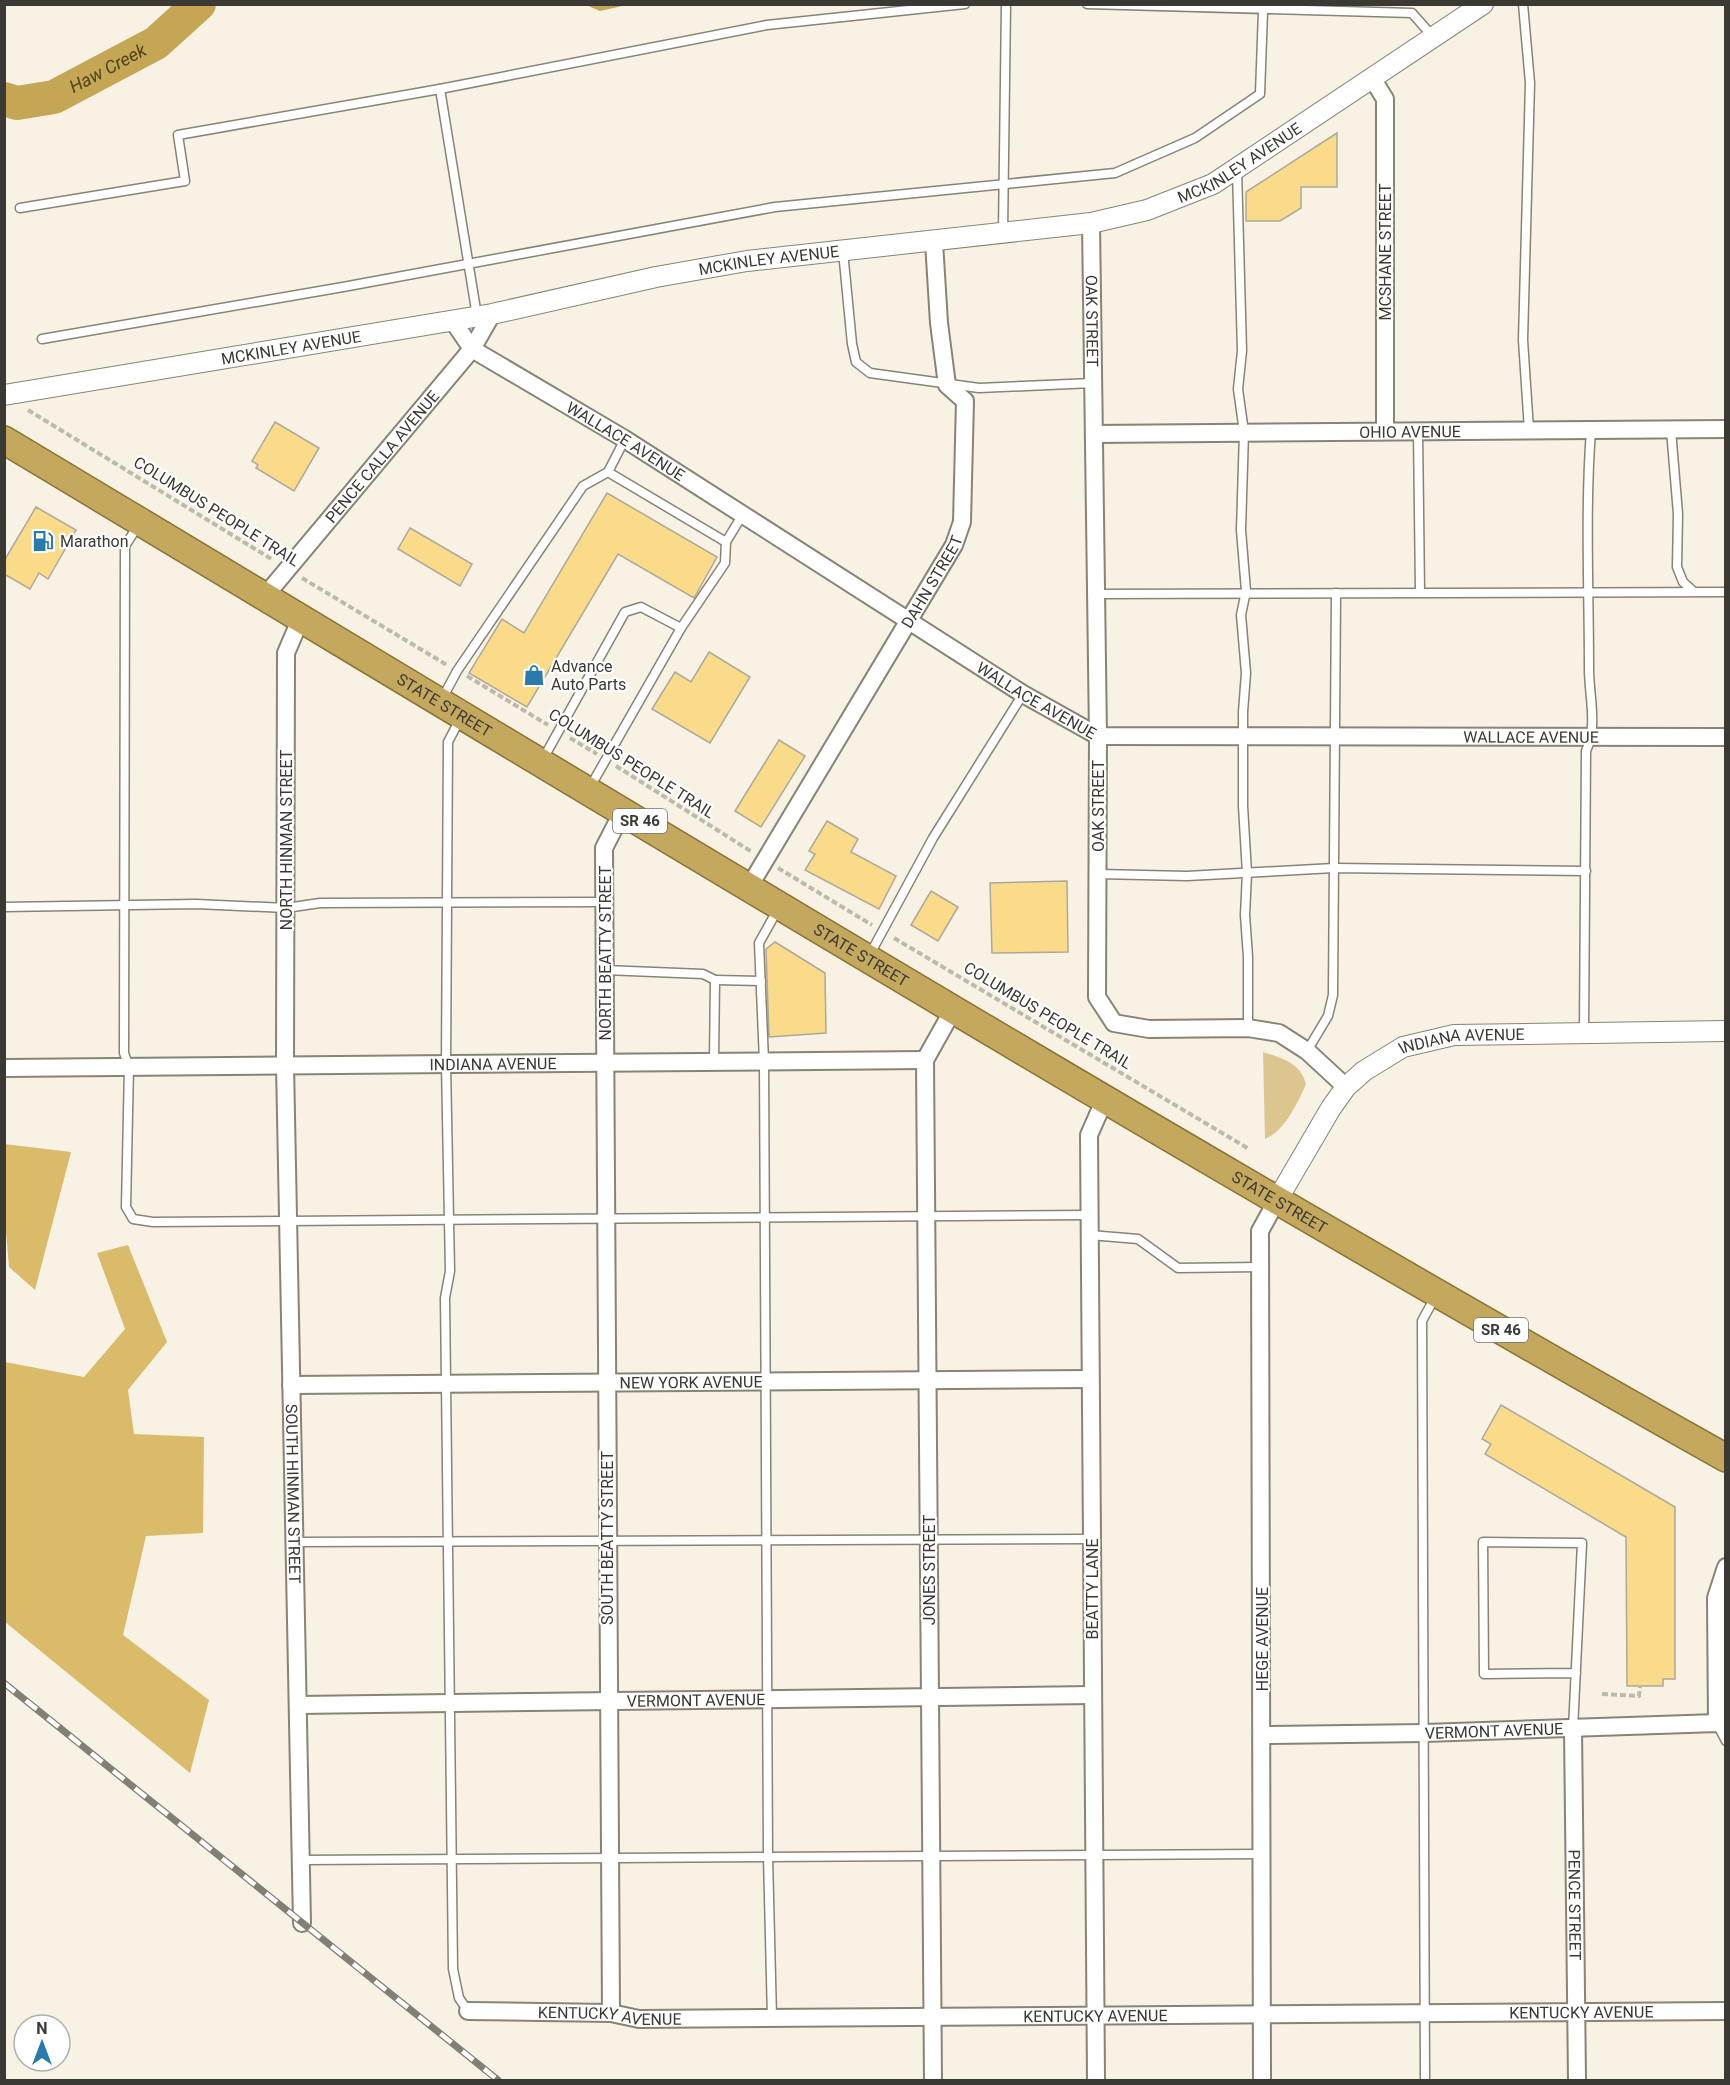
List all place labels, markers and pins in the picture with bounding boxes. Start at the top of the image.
fuel station icon: Marathon [31,529,55,553]
place label: Marathon [60,532,129,551]
place label: Advance Auto Parts [551,657,626,694]
shop icon: Advance Auto Parts [522,663,546,687]

